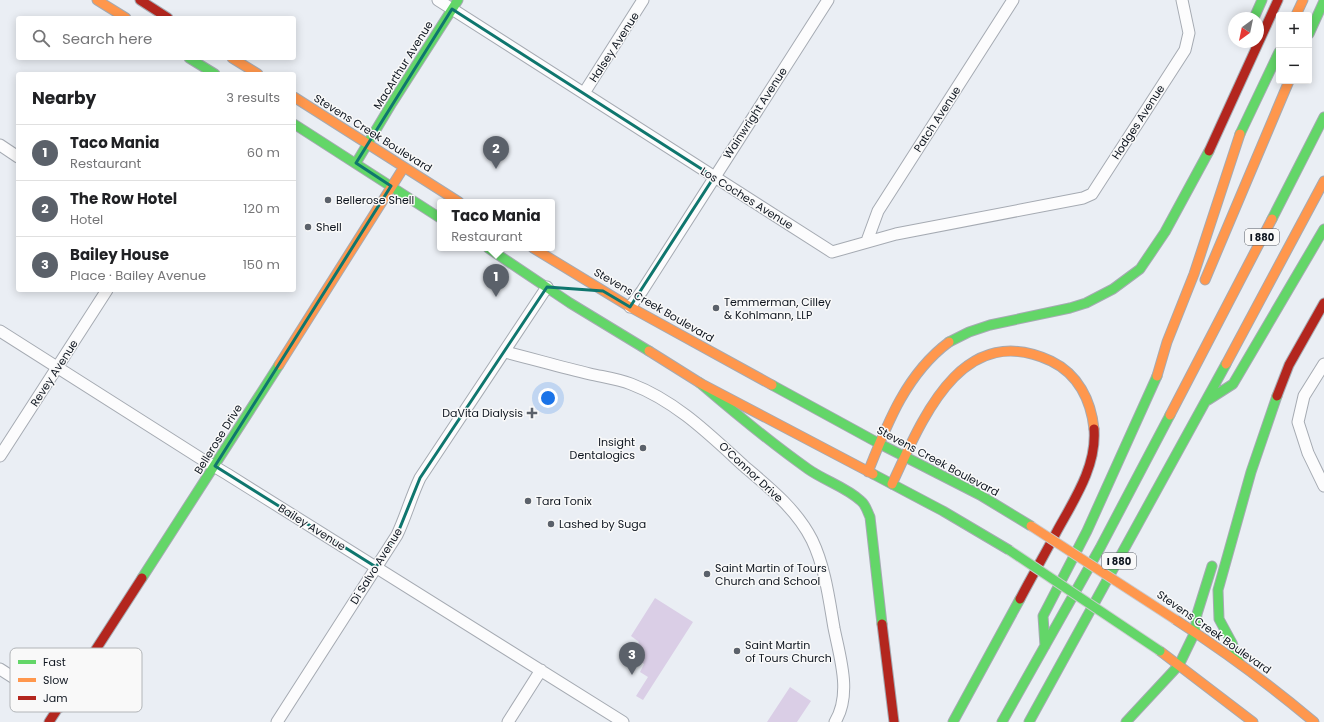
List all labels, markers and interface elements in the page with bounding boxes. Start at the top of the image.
street label: Halsey Avenue [585,9,643,85]
north arrow [1228,12,1264,48]
map controls [1276,12,1312,84]
button: + [1276,12,1312,48]
search box [16,16,296,60]
street label: MacArthur Avenue [369,18,437,112]
icon: search [30,27,52,49]
text: Search here [62,28,152,49]
button: − [1276,48,1312,84]
street label: Wainwright Avenue [719,64,791,162]
street label: Hodges Avenue [1108,81,1168,163]
street label: Patch Avenue [910,83,964,155]
text: Nearby [32,86,96,110]
text: 3 results [226,88,280,107]
street label: Stevens Creek Boulevard [311,90,435,176]
text: Taco Mania [70,132,160,153]
pin: 2 [483,136,509,169]
text: 1 [43,143,47,162]
text: 60 m [247,143,280,162]
text: Restaurant [70,154,141,173]
street label: Los Coches Avenue [698,163,797,233]
text: The Row Hotel [70,188,177,209]
place label: Bellerose Shell [336,192,414,208]
marker: Bellerose Shell [323,195,333,205]
text: 2 [41,199,49,218]
text: 120 m [243,199,280,218]
popup [437,199,555,251]
text: Taco Mania [451,205,541,226]
text: Hotel [70,210,103,229]
place label: Shell [316,219,342,235]
marker: Shell [303,222,313,232]
text: Restaurant [451,227,523,246]
road number: I 880 [1245,229,1279,245]
text: Bailey House [70,244,169,265]
text: 3 [41,255,49,274]
text: 150 m [243,255,280,274]
pin: 1 [483,264,509,297]
street label: Stevens Creek Boulevard [591,264,717,346]
text: Place · Bailey Avenue [70,266,206,285]
place label: Temmerman, Cilley & Kohlmann, LLP [724,294,832,323]
marker: Temmerman, Cilley & Kohlmann, LLP [711,303,721,313]
street label: Revey Avenue [26,336,82,410]
your location [538,388,558,408]
street label: Bellerose Drive [190,401,246,477]
place label: DaVita Dialysis [442,405,523,421]
marker: DaVita Dialysis [526,407,538,419]
street label: Stevens Creek Boulevard [874,422,1002,500]
place label: Insight Dentalogics [570,434,635,463]
street label: O’Connor Drive [715,438,787,506]
marker: Insight Dentalogics [638,443,648,453]
place label: Tara Tonix [536,493,593,509]
marker: Tara Tonix [523,496,533,506]
street label: Bailey Avenue [275,500,349,554]
place label: Lashed by Suga [559,516,646,532]
marker: Lashed by Suga [546,519,556,529]
street label: Di Salvo Avenue [346,525,406,607]
road number: I 880 [1102,553,1136,569]
place label: Saint Martin of Tours Church and School [715,560,827,589]
marker: Saint Martin of Tours Church and School [702,569,712,579]
street label: Stevens Creek Boulevard [1154,586,1274,678]
place label: Saint Martin of Tours Church [745,637,832,666]
pin: 3 [619,642,645,675]
marker: Saint Martin of Tours Church [732,646,742,656]
legend [10,648,142,712]
text: Fast [43,654,66,670]
text: Slow [43,672,68,688]
text: Jam [43,690,68,706]

